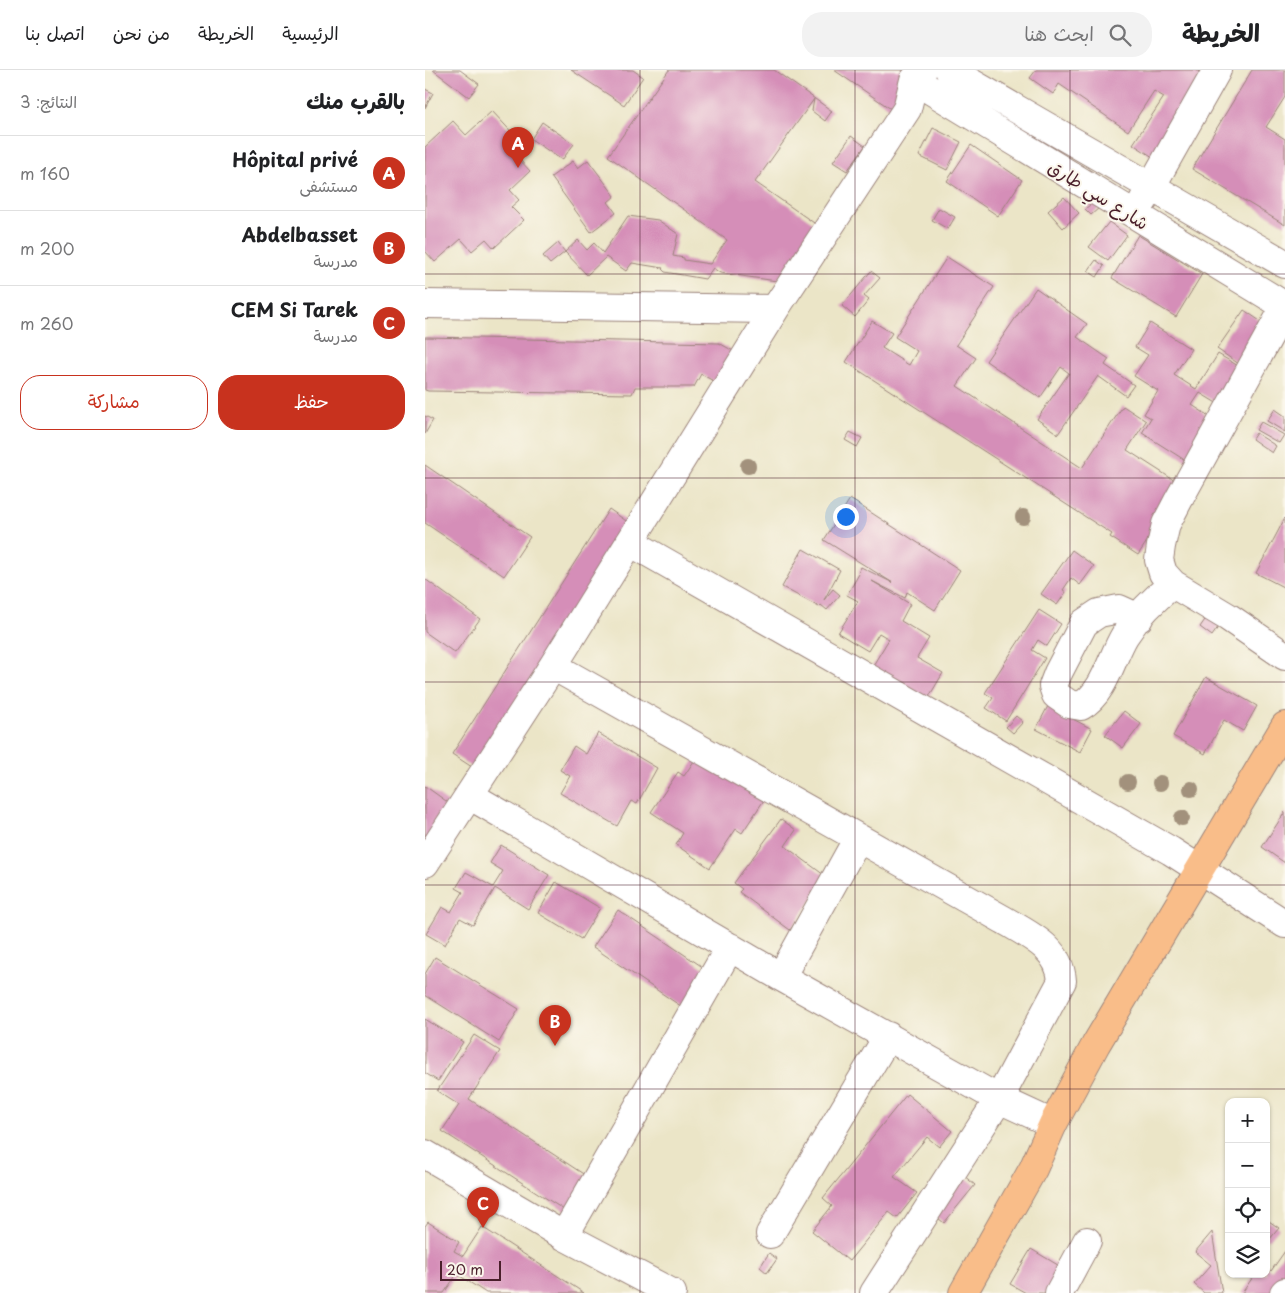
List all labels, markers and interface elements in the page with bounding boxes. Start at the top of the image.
search box [802,12,1152,57]
text: الخريطة [1182,14,1260,50]
text: اتصل بنا [25,19,85,46]
text: من نحن [113,19,170,46]
text: الخريطة [198,19,254,46]
text: الرئيسية [282,19,339,46]
text: ابحث هنا [1024,19,1094,47]
icon: search [1106,21,1134,49]
text: بالقرب منك [306,84,405,116]
text: النتائج: 3 [20,89,77,113]
pin: A [502,127,534,168]
text: Hôpital privé [232,145,358,173]
street label: شارع سي طارق [1041,152,1154,239]
text: 160 m [20,161,70,185]
text: A [383,161,395,185]
text: مستشفى [299,173,358,197]
text: Abdelbasset [242,220,358,248]
text: 200 m [20,236,74,260]
text: B [384,236,395,260]
text: مدرسة [313,248,358,272]
text: CEM Si Tarek [231,295,358,323]
text: 260 m [20,311,73,335]
text: C [383,311,395,335]
text: مدرسة [313,323,358,347]
button: مشاركة [20,375,208,430]
button: حفظ [218,375,405,430]
your location [833,504,859,530]
pin: B [539,1005,571,1046]
map controls [1225,1098,1270,1278]
button: + [1225,1098,1270,1143]
button: − [1225,1143,1270,1188]
pin: C [467,1187,499,1228]
button: locate [1225,1188,1270,1233]
button: layers [1225,1233,1270,1278]
scale bar [440,1258,501,1281]
text: 20 m [447,1259,483,1280]

